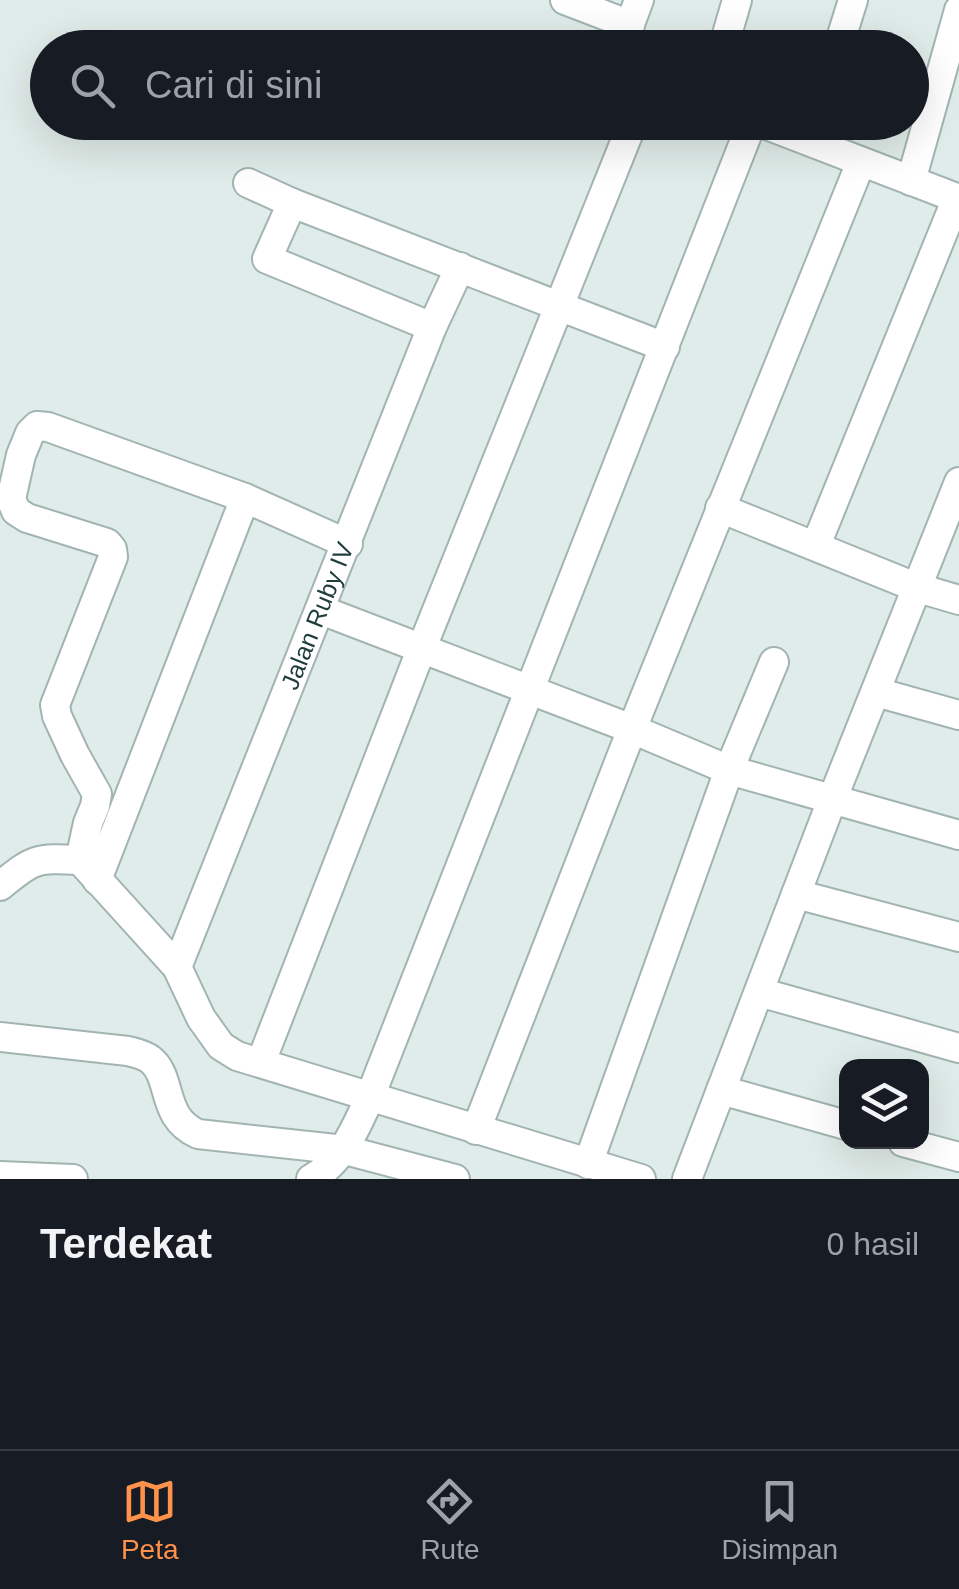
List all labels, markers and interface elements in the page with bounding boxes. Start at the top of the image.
search box [30,30,929,140]
icon: search [65,58,120,113]
text: Cari di sini [145,64,322,106]
street label: Jalan Ruby IV [275,538,359,693]
map controls [839,1059,929,1149]
button: layers [839,1059,929,1149]
text: Terdekat [40,1220,212,1267]
text: 0 hasil [827,1226,919,1262]
tab: Peta [121,1474,179,1566]
tab: Rute [420,1474,480,1566]
tab: Disimpan [721,1474,838,1566]

